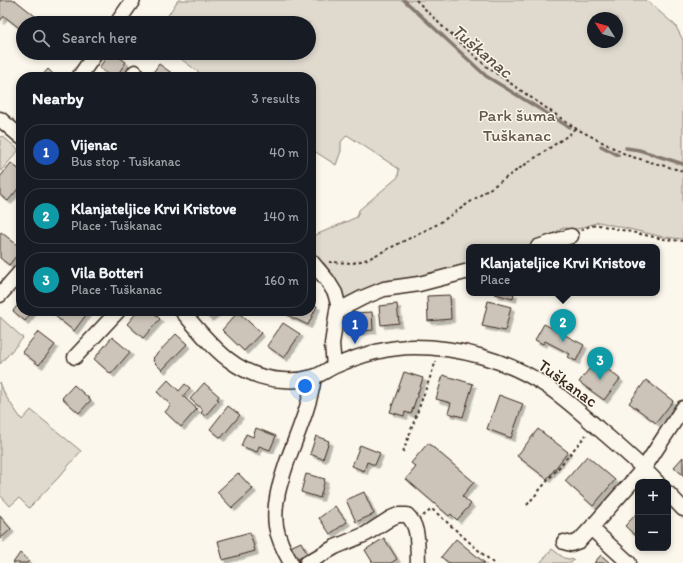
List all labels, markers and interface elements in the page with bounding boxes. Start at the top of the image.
north arrow [587,12,623,48]
search box [16,16,316,60]
water label: Tuškanac [447,19,518,84]
icon: search [30,27,52,49]
text: Search here [62,29,137,47]
text: Nearby [32,88,84,108]
text: 3 results [251,91,300,106]
park label: Park šuma Tuškanac [478,105,556,145]
text: Vijenac [71,136,117,154]
text: 1 [43,145,49,160]
text: 40 m [269,145,299,160]
text: Bus stop · Tuškanac [71,154,181,169]
text: Klanjateljice Krvi Kristove [71,200,237,218]
text: 2 [43,209,49,224]
text: 140 m [263,209,299,224]
text: Place · Tuškanac [71,218,162,233]
popup [466,244,660,296]
text: Klanjateljice Krvi Kristove [480,254,646,272]
text: Vila Botteri [71,264,143,282]
text: Place [480,272,510,287]
text: 3 [42,273,50,288]
text: 160 m [264,273,299,288]
text: Place · Tuškanac [71,282,162,297]
pin: 2 [550,309,576,342]
pin: 1 [342,311,368,344]
pin: 3 [587,347,613,380]
street label: Tuškanac [534,355,602,411]
your location [295,376,315,396]
map controls [635,479,671,551]
button: + [635,479,671,515]
button: − [635,515,671,551]

